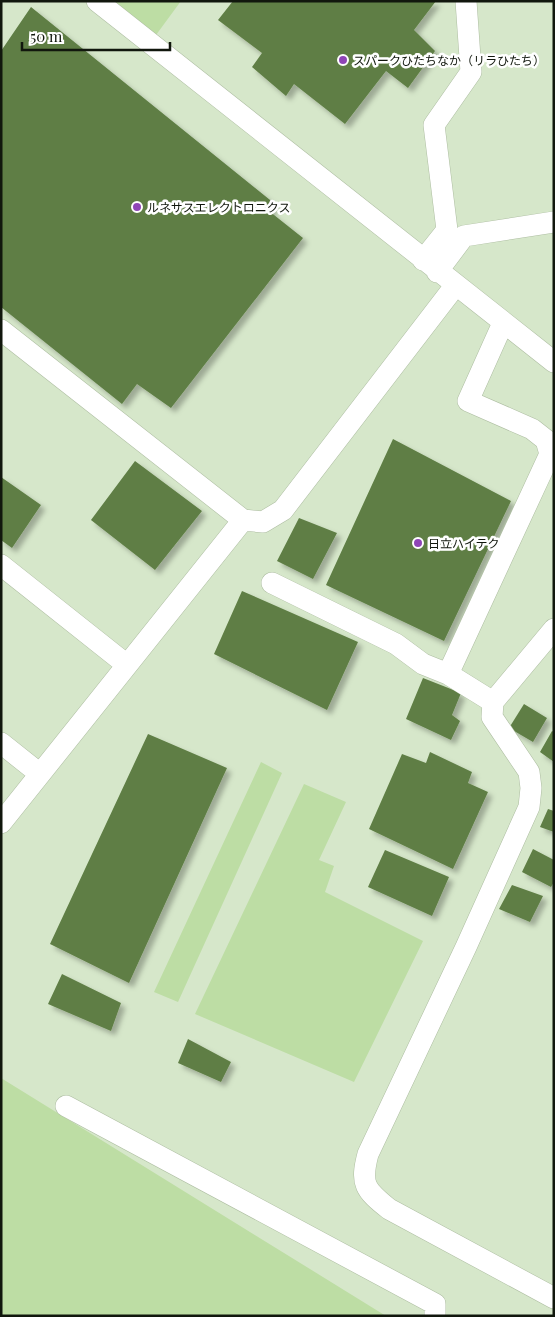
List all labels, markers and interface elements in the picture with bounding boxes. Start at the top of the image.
scale bar [22,20,170,52]
text: 50 m [30,26,63,46]
place label: スパークひたちなか（リラひたち） [353,52,545,68]
marker: スパークひたちなか（リラひたち） [337,54,349,66]
place label: ルネサスエレクトロニクス [147,199,290,215]
marker: ルネサスエレクトロニクス [131,201,143,213]
place label: 日立ハイテク [428,535,500,551]
marker: 日立ハイテク [412,537,424,549]

